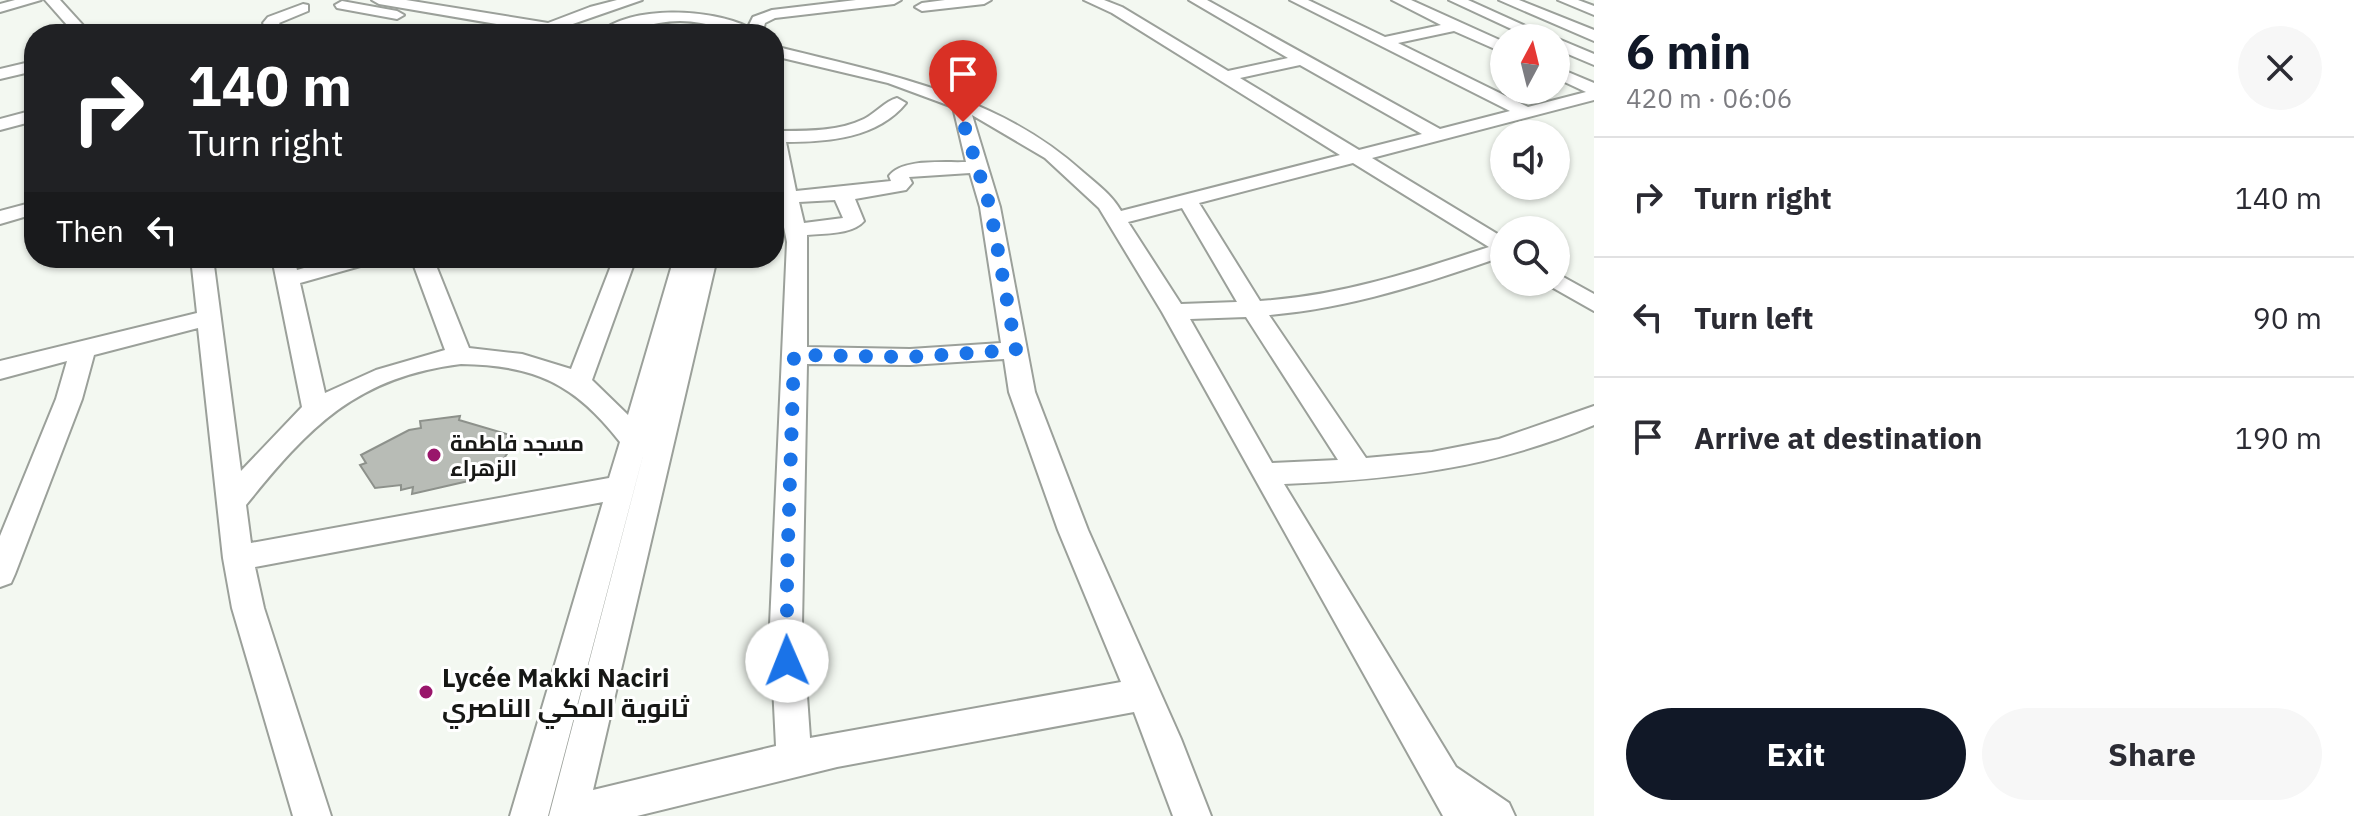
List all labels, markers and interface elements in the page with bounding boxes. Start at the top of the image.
text: 6 min [1626,20,1751,82]
north arrow [1490,24,1570,104]
map controls [1490,24,1570,296]
button: close [2238,26,2322,110]
pin [929,40,997,122]
text: 140 m [188,49,352,121]
icon: arrive [941,52,985,96]
icon: right [56,56,160,160]
text: 420 m · 06:06 [1626,81,1792,115]
text: Turn right [188,119,344,166]
button: sound [1490,120,1570,200]
icon: right [1626,175,1670,219]
text: Turn right [1694,178,1832,217]
text: 140 m [2235,178,2322,217]
icon: left [140,208,184,252]
text: Then [56,211,124,250]
button: search [1490,216,1570,296]
icon: left [1626,295,1670,339]
text: Turn left [1694,298,1813,337]
text: 90 m [2253,298,2322,337]
icon: arrive [1626,415,1670,459]
text: Arrive at destination [1694,418,1982,457]
text: 190 m [2235,418,2322,457]
place label: مسجد فاطمة الزهراء [450,428,584,482]
marker: مسجد فاطمة الزهراء [425,446,443,464]
position arrow [745,619,829,703]
place label: Lycée Makki Naciri ثانوية المكي الناصري [442,660,689,729]
marker: Lycée Makki Naciri ثانوية المكي الناصري [417,683,435,701]
button: Exit [1626,708,1966,800]
button: Share [1982,708,2322,800]

